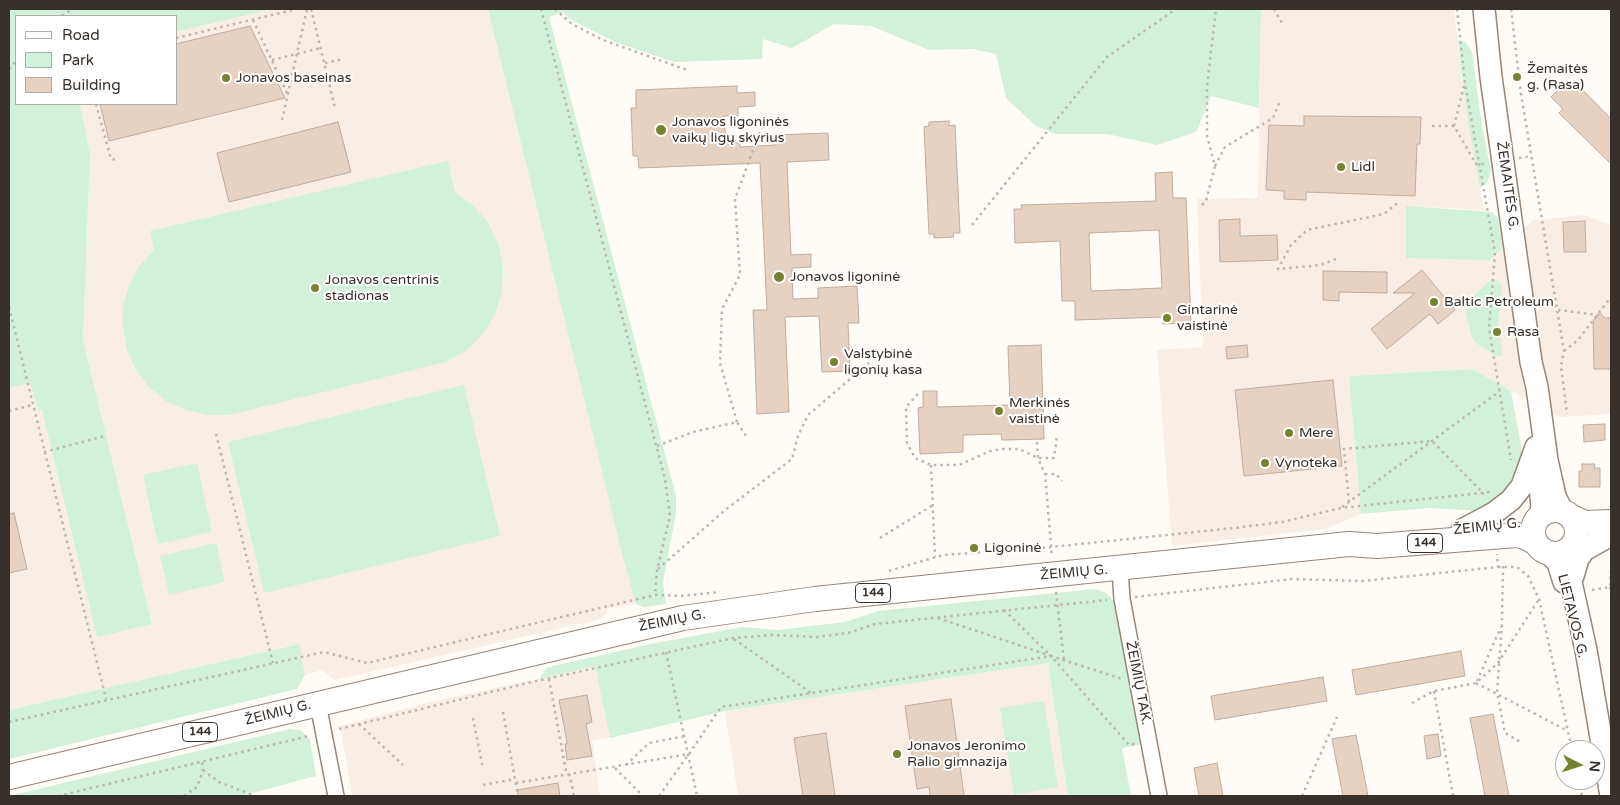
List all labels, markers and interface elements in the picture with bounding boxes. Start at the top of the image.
legend [15,15,178,105]
text: Road [62,26,100,44]
text: Park [62,51,94,69]
place label: Žemaitės g. (Rasa) [1527,61,1588,94]
place label: Jonavos baseinas [236,70,351,86]
marker: Žemaitės g. (Rasa) [1511,71,1523,83]
marker: Jonavos baseinas [220,72,232,84]
text: Building [62,76,121,94]
place label: Jonavos ligoninės vaikų ligų skyrius [672,114,789,146]
marker: Jonavos ligoninės vaikų ligų skyrius [654,123,668,137]
street label: ŽEMAITĖS G. [1492,140,1522,232]
place label: Lidl [1351,159,1375,175]
marker: Lidl [1335,161,1347,173]
place label: Jonavos ligoninė [790,269,900,285]
marker: Jonavos ligoninė [772,270,786,284]
place label: Jonavos centrinis stadionas [325,272,439,304]
marker: Jonavos centrinis stadionas [309,282,321,294]
place label: Baltic Petroleum [1444,294,1554,310]
marker: Baltic Petroleum [1428,296,1440,308]
place label: Gintarinė vaistinė [1177,302,1238,334]
marker: Gintarinė vaistinė [1161,312,1173,324]
place label: Rasa [1507,324,1539,340]
marker: Rasa [1491,326,1503,338]
place label: Valstybinė ligonių kasa [844,346,922,378]
marker: Valstybinė ligonių kasa [828,356,840,368]
place label: Merkinės vaistinė [1009,395,1070,428]
marker: Merkinės vaistinė [993,405,1005,417]
place label: Mere [1299,425,1333,441]
marker: Mere [1283,427,1295,439]
place label: Vynoteka [1275,455,1337,471]
marker: Vynoteka [1259,457,1271,469]
street label: ŽEIMIŲ G. [1452,515,1522,539]
road number: 144 [1408,534,1442,552]
place label: Ligoninė [984,540,1041,556]
marker: Ligoninė [968,542,980,554]
street label: ŽEIMIŲ G. [1039,562,1109,584]
street label: LIETAVOS G. [1553,572,1591,660]
road number: 144 [856,584,890,602]
street label: ŽEIMIŲ G. [637,606,707,636]
street label: ŽEIMIŲ TAK. [1122,640,1154,726]
street label: ŽEIMIŲ G. [243,697,313,729]
road number: 144 [182,722,218,742]
place label: Jonavos Jeronimo Ralio gimnazija [907,738,1026,770]
north arrow [1555,740,1605,790]
marker: Jonavos Jeronimo Ralio gimnazija [891,748,903,760]
text: N [1585,760,1603,773]

